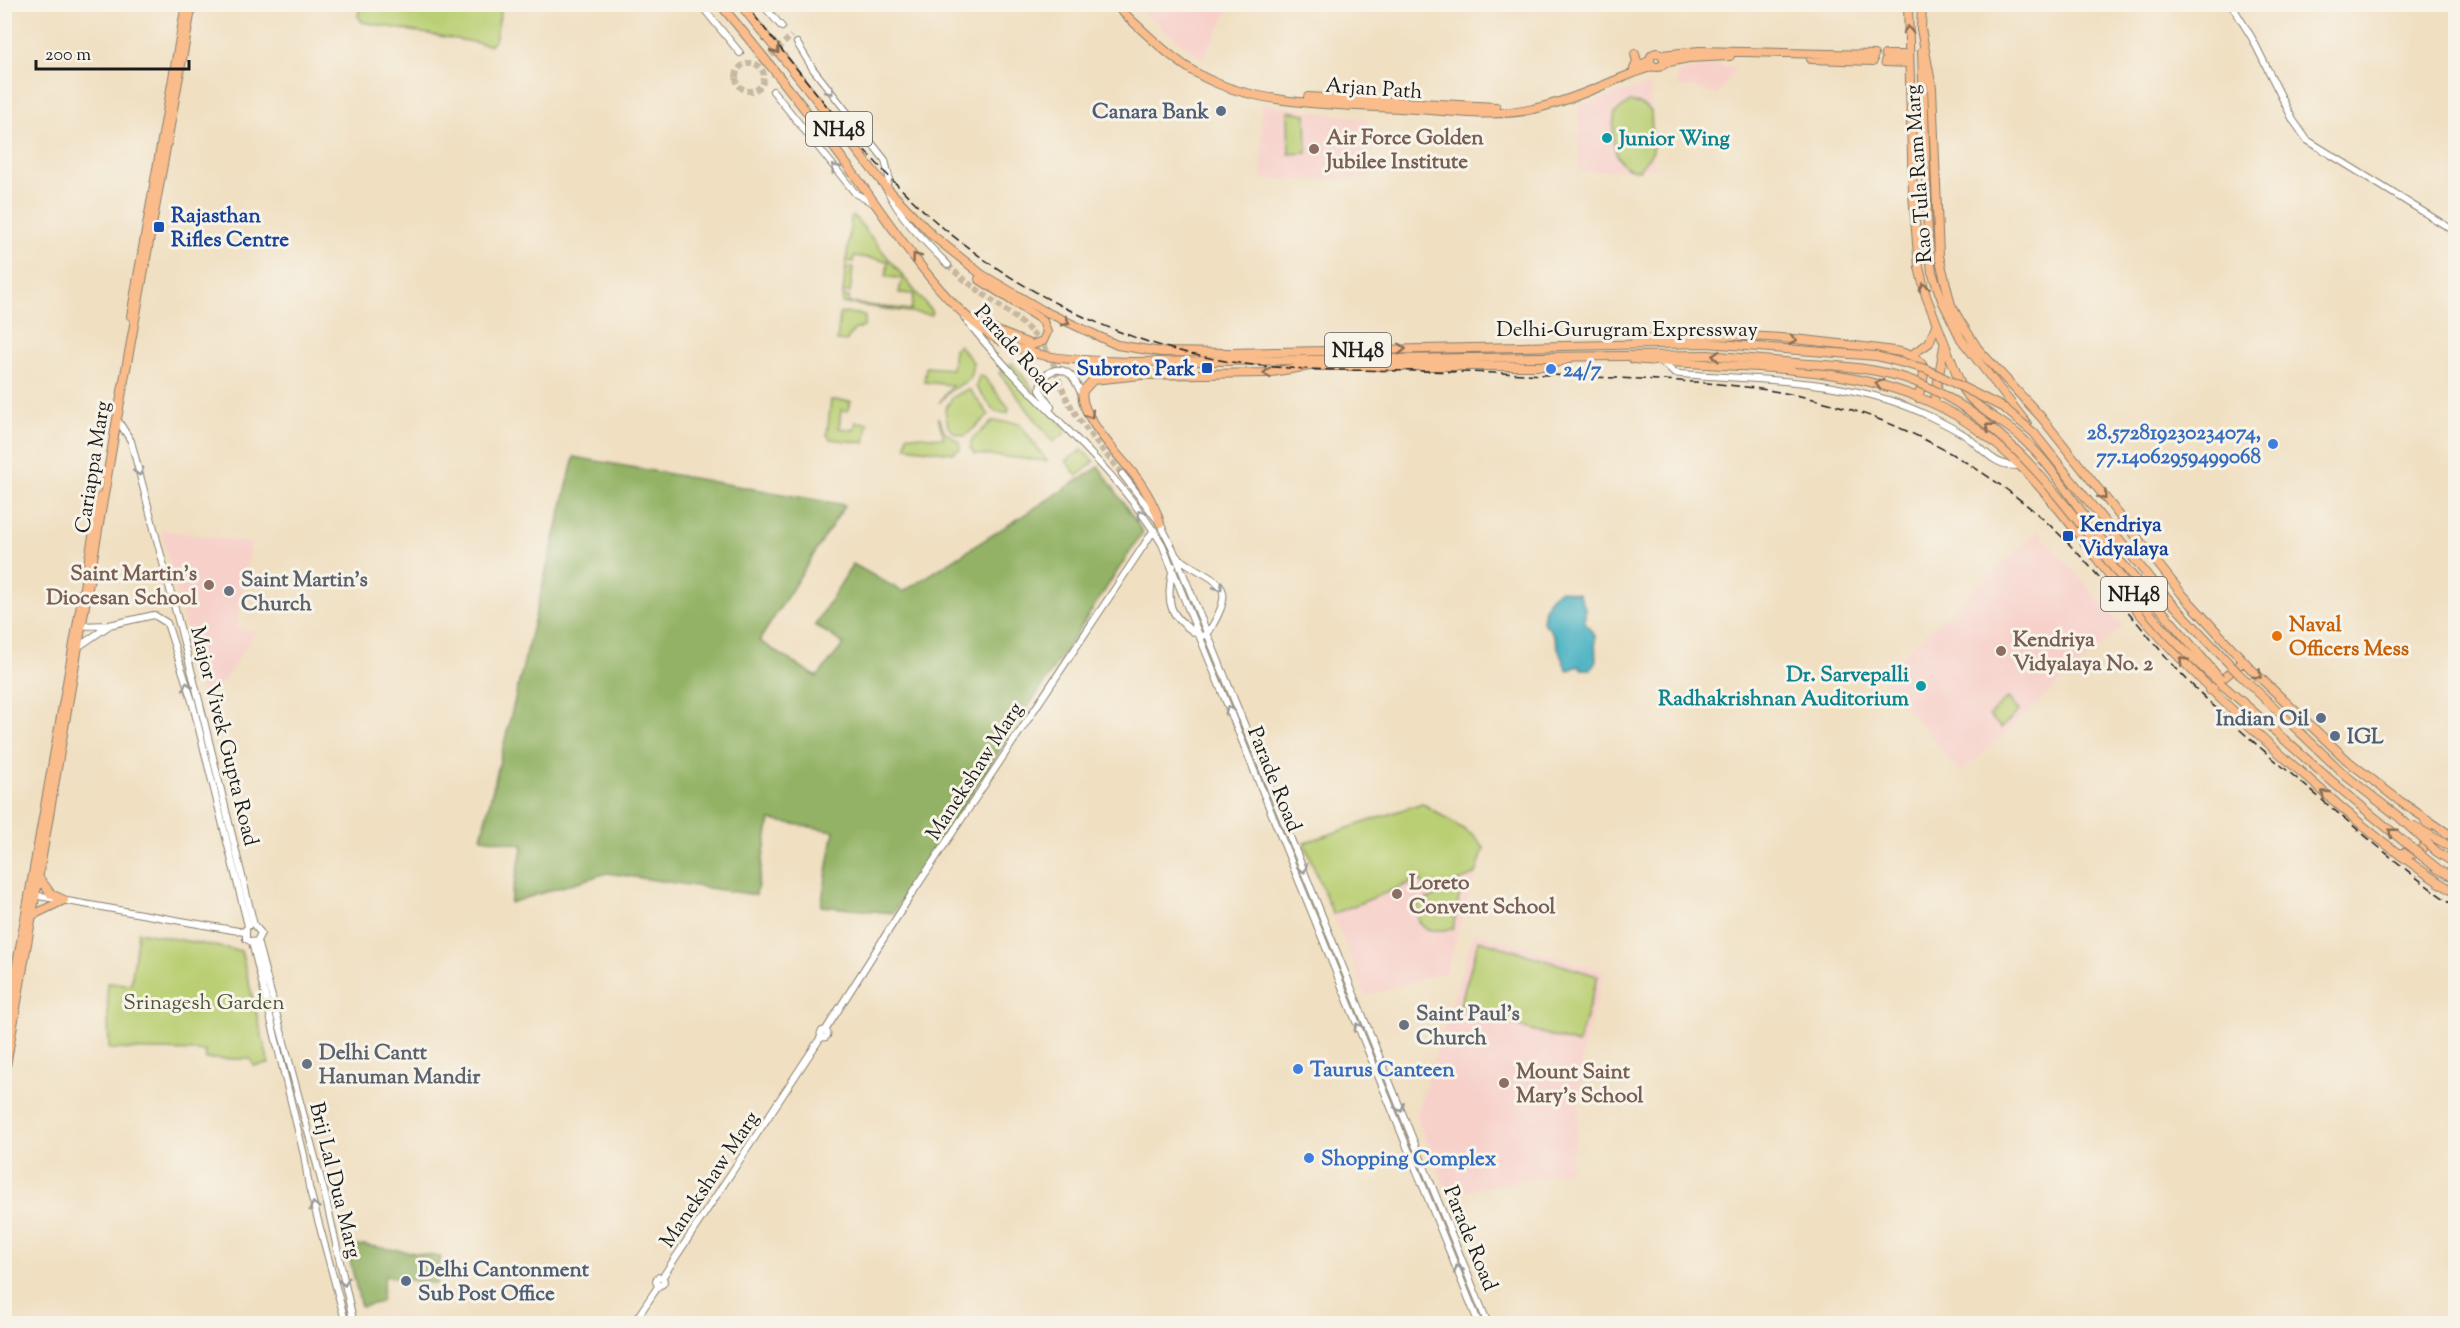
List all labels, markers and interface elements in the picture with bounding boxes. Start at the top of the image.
one-way arrow [1902,26,1914,35]
scale bar [36,33,189,71]
text: 200 m [45,43,91,69]
one-way arrow [769,43,780,54]
street label: Arjan Path [1324,72,1424,108]
one-way arrow [823,84,834,95]
street label: Rao Tula Ram Marg [1899,84,1941,264]
place label: Canara Bank [1092,98,1210,128]
marker: Canara Bank [1214,104,1228,118]
road number: NH48 [806,112,872,146]
place label: Air Force Golden Jubilee Institute [1324,124,1484,178]
place label: Junior Wing [1617,125,1731,155]
marker: Junior Wing [1600,131,1614,145]
marker: Air Force Golden Jubilee Institute [1307,142,1321,156]
one-way arrow [831,163,842,174]
place label: Rajasthan Rifles Centre [171,202,289,256]
marker: Rajasthan Rifles Centre [152,220,166,234]
one-way arrow [912,253,923,264]
one-way arrow [1918,282,1931,292]
street label: Parade Road [966,299,1063,402]
one-way arrow [1059,315,1070,326]
street label: Delhi-Gurugram Expressway [1496,316,1758,346]
road number: NH48 [1325,333,1391,367]
one-way arrow [1789,333,1798,346]
one-way arrow [1397,343,1406,356]
one-way arrow [1712,350,1721,363]
place label: Subroto Park [1077,355,1196,385]
place label: 24/7 [1563,356,1602,386]
marker: Subroto Park [1200,361,1214,375]
marker: 24/7 [1544,362,1558,376]
one-way arrow [1263,366,1272,379]
one-way arrow [1874,379,1885,391]
street label: Cariappa Marg [69,399,119,536]
one-way arrow [1082,409,1094,419]
place label: 28.572819230234074, 77.14062959499068 [2087,419,2261,473]
one-way arrow [1985,423,1996,434]
marker: 28.572819230234074, 77.14062959499068 [2266,437,2280,451]
one-way arrow [132,467,145,477]
one-way arrow [2096,490,2107,501]
one-way arrow [1138,510,1149,521]
place label: Kendriya Vidyalaya [2080,511,2169,565]
marker: Kendriya Vidyalaya [2061,529,2075,543]
place label: Saint Martin’s Diocesan School [46,560,197,614]
place label: Saint Martin's Church [241,566,368,620]
road number: NH48 [2101,577,2167,611]
marker: Saint Martin’s Diocesan School [202,578,216,592]
one-way arrow [1211,580,1222,591]
marker: Saint Martin's Church [222,584,236,598]
place label: Naval Officers Mess [2289,611,2409,665]
street label: Major Vivek Gupta Road [181,624,265,850]
place label: Kendriya Vidyalaya No. 2 [2013,626,2153,680]
marker: Naval Officers Mess [2270,629,2284,643]
marker: Kendriya Vidyalaya No. 2 [1994,644,2008,658]
one-way arrow [2179,657,2190,668]
place label: Dr. Sarvepalli Radhakrishnan Auditorium [1658,661,1910,715]
one-way arrow [2251,669,2262,679]
marker: Dr. Sarvepalli Radhakrishnan Auditorium [1914,679,1928,693]
one-way arrow [182,681,195,692]
street label: Manekshaw Marg [920,697,1032,847]
one-way arrow [1224,705,1236,716]
place label: Indian Oil [2216,705,2309,735]
marker: Indian Oil [2314,711,2328,725]
street label: Parade Road [1238,723,1308,837]
place label: IGL [2347,723,2384,753]
marker: IGL [2328,729,2342,743]
one-way arrow [2321,790,2332,801]
one-way arrow [2388,828,2399,839]
one-way arrow [1295,863,1308,874]
place label: Loreto Convent School [1409,869,1556,923]
marker: Loreto Convent School [1390,887,1404,901]
park label: Srinagesh Garden [123,989,285,1019]
place label: Saint Paul's Church [1416,1000,1520,1054]
marker: Saint Paul's Church [1397,1018,1411,1032]
one-way arrow [1353,1022,1365,1033]
place label: Delhi Cantt Hanuman Mandir [319,1039,480,1093]
place label: Taurus Canteen [1310,1056,1455,1086]
marker: Delhi Cantt Hanuman Mandir [300,1057,314,1071]
place label: Mount Saint Mary's School [1516,1058,1644,1112]
marker: Taurus Canteen [1291,1062,1305,1076]
marker: Mount Saint Mary's School [1497,1076,1511,1090]
street label: Brij Lal Dua Marg [300,1099,368,1262]
one-way arrow [1393,1101,1405,1112]
street label: Manekshaw Marg [654,1106,768,1255]
place label: Shopping Complex [1321,1145,1497,1175]
marker: Shopping Complex [1302,1151,1316,1165]
street label: Parade Road [1434,1182,1504,1296]
one-way arrow [309,1201,322,1211]
place label: Delhi Cantonment Sub Post Office [418,1256,590,1310]
one-way arrow [1452,1264,1465,1275]
marker: Delhi Cantonment Sub Post Office [399,1274,413,1288]
one-way arrow [337,1277,350,1287]

